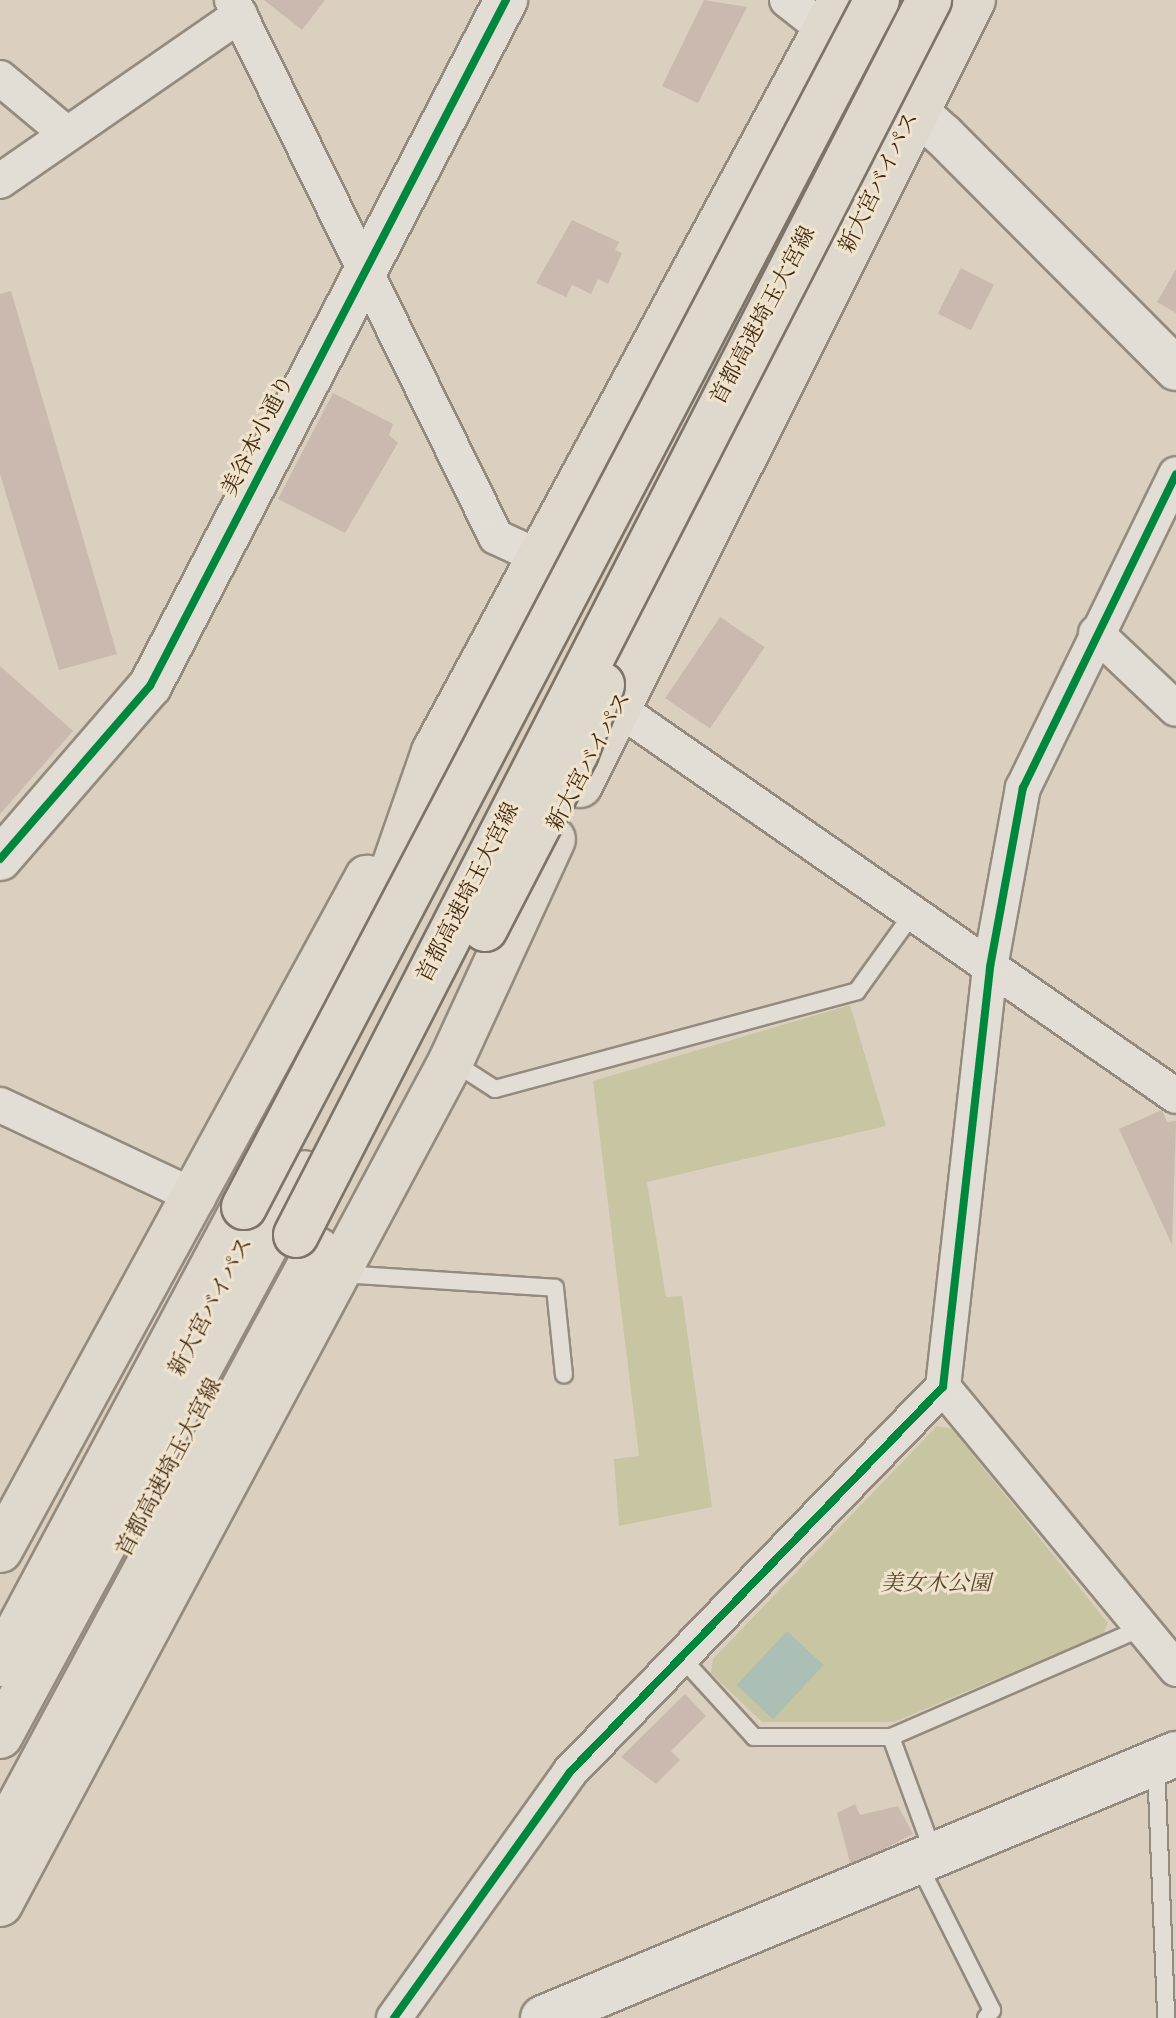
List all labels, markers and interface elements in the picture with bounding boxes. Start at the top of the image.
street label: 新大宮バイパス [834,108,926,258]
street label: 首都高速埼玉大宮線 [706,222,822,410]
street label: 美谷本小通り [217,371,301,501]
street label: 新大宮バイパス [542,688,638,836]
street label: 首都高速埼玉大宮線 [412,799,526,987]
street label: 新大宮バイパス [164,1233,260,1381]
street label: 首都高速埼玉大宮線 [112,1374,228,1562]
park label: 美女木公園 [881,1572,991,1598]

